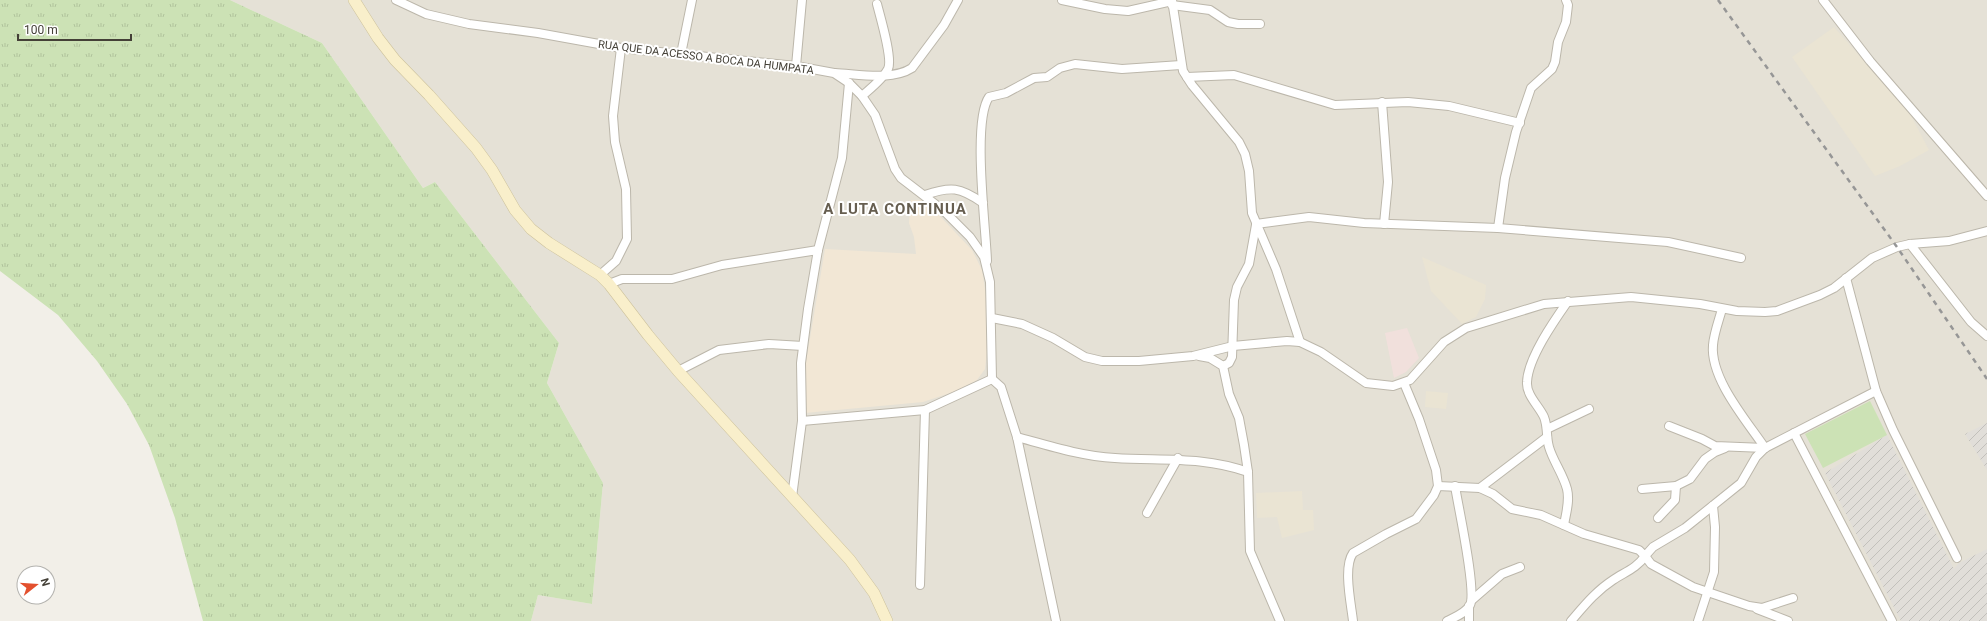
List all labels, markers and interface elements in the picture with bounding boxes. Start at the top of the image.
scale bar [18,16,131,42]
text: 100 m [24,23,58,37]
street label: RUA QUE DA ACESSO A BOCA DA HUMPATA [597,38,815,77]
district label: A LUTA CONTINUA [823,200,967,218]
north arrow [16,565,56,605]
text: N [38,577,53,588]

